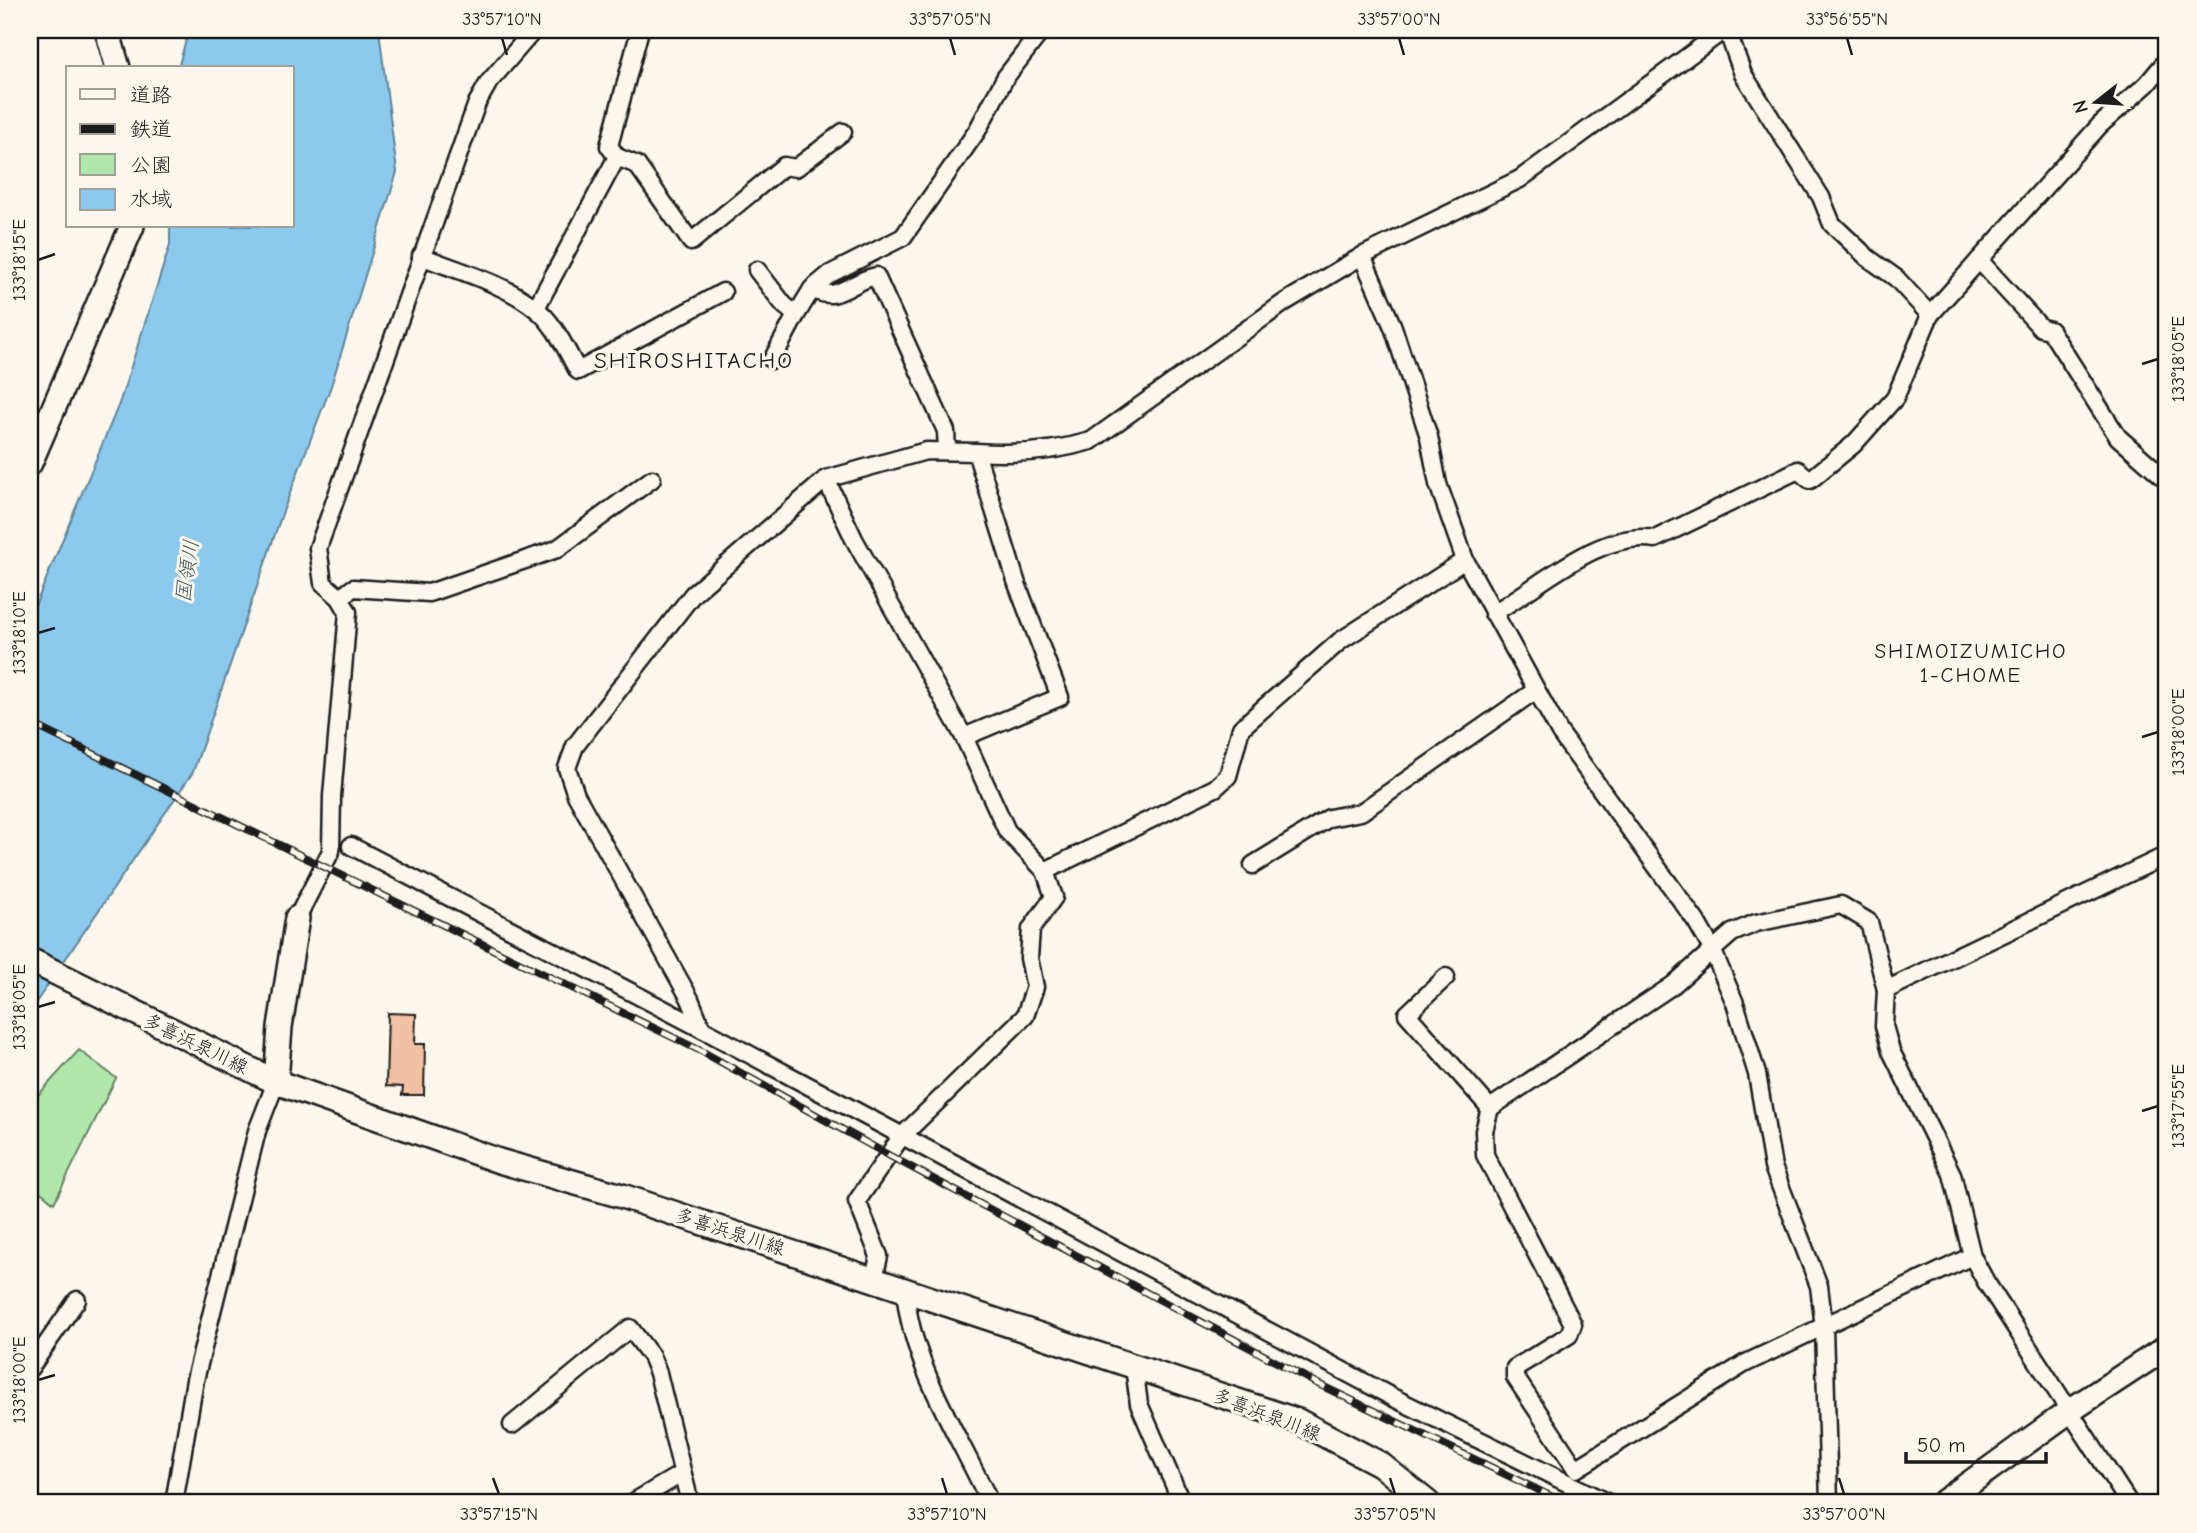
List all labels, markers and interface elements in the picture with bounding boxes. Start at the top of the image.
text: 33°57'10"N [462,9,542,30]
text: 33°57'05"N [909,9,991,30]
text: 33°57'00"N [1357,9,1441,30]
text: 33°56'55"N [1806,9,1888,30]
legend [66,66,294,228]
north arrow [2060,66,2130,136]
text: 道路 [130,83,172,107]
text: N [2068,98,2093,116]
text: 鉄道 [130,117,172,141]
text: 公園 [130,153,172,177]
text: 水域 [130,187,172,211]
text: 133°18'15"E [9,219,30,301]
text: 133°18'05"E [2168,316,2189,402]
district label: SHIROSHITACHO [594,347,794,374]
water label: 国領川 [171,538,203,604]
text: 133°18'10"E [9,591,30,675]
district label: SHIMOIZUMICHO 1-CHOME [1874,639,2068,687]
text: 133°18'00"E [2168,688,2189,776]
text: 133°18'05"E [9,964,30,1050]
street label: 多喜浜泉川線 [140,1009,252,1079]
text: 133°17'55"E [2168,1064,2189,1148]
street label: 多喜浜泉川線 [672,1204,787,1260]
text: 133°18'00"E [9,1336,30,1424]
street label: 多喜浜泉川線 [1209,1384,1324,1446]
scale bar [1906,1421,2046,1465]
text: 50 m [1917,1433,1966,1457]
text: 33°57'15"N [460,1504,538,1525]
text: 33°57'10"N [907,1504,987,1525]
text: 33°57'05"N [1354,1504,1436,1525]
text: 33°57'00"N [1802,1504,1886,1525]

